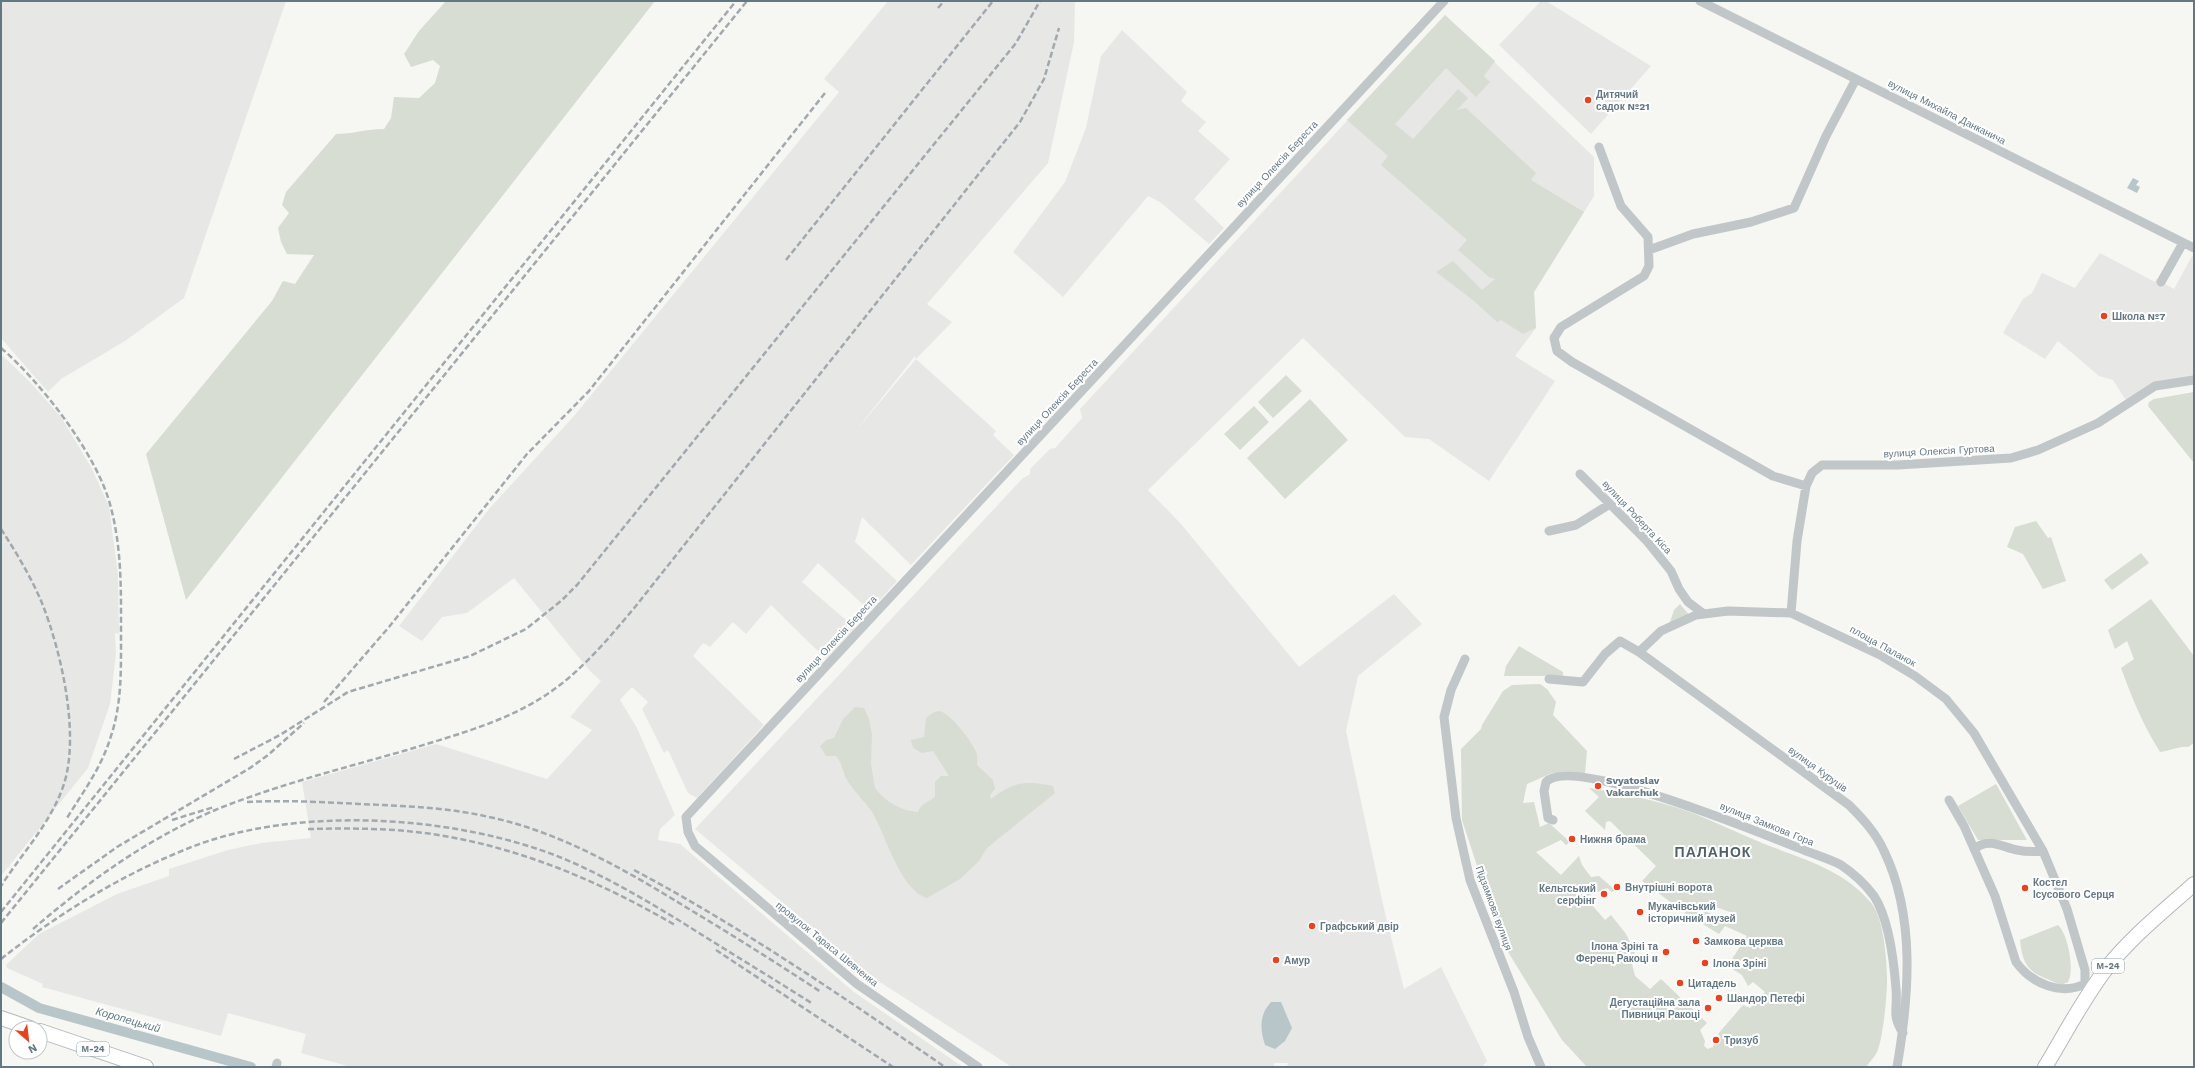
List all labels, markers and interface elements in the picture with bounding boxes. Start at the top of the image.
street label: вулиця Михайла Данканича [1886,77,2008,147]
place label: Дитячий садок №21 [1596,89,1649,112]
marker: Дитячий садок №21 [1583,95,1593,105]
street label: вулиця Олексія Береста [1234,118,1320,209]
marker: Школа №7 [2099,311,2109,321]
place label: Школа №7 [2112,311,2165,322]
street label: вулиця Олексія Береста [1014,356,1100,447]
street label: вулиця Олексія Гуртова [1883,443,1995,459]
street label: вулиця Роберта Кіса [1600,478,1674,556]
street label: вулиця Олексія Береста [793,593,879,684]
street label: площа Паланок [1848,623,1918,669]
street label: вулиця Куруців [1786,744,1850,794]
place label: Svyatoslav Vakarchuk [1606,775,1660,798]
marker: Svyatoslav Vakarchuk [1593,781,1603,791]
street label: вулиця Замкова Гора [1719,800,1816,848]
marker: Нижня брама [1567,834,1577,844]
place label: Нижня брама [1580,834,1646,845]
district label: ПАЛАНОК [1675,844,1751,860]
street label: Підзамкова вулиця [1474,864,1514,952]
place label: Костел Ісусового Серця [2033,877,2114,900]
marker: Внутрішні ворота [1612,882,1622,892]
place label: Внутрішні ворота [1625,882,1713,893]
place label: Кельтський серфінг [1539,883,1596,906]
marker: Костел Ісусового Серця [2020,883,2030,893]
marker: Кельтський серфінг [1599,889,1609,899]
street label: провулок Тараса Шевченка [774,899,881,989]
place label: Мукачівський історичний музей [1648,901,1736,924]
marker: Мукачівський історичний музей [1635,907,1645,917]
marker: Графський двір [1307,921,1317,931]
place label: Графський двір [1320,921,1399,932]
marker: Замкова церква [1691,936,1701,946]
place label: Замкова церква [1704,936,1783,947]
place label: Ілона Зріні та Ференц Ракоці II [1576,941,1658,964]
marker: Ілона Зріні та Ференц Ракоці II [1661,947,1671,957]
marker: Амур [1271,955,1281,965]
place label: Амур [1284,955,1310,966]
marker: Ілона Зріні [1700,958,1710,968]
place label: Ілона Зріні [1713,958,1767,969]
road number: М-24 [2092,959,2124,973]
marker: Цитадель [1675,978,1685,988]
place label: Цитадель [1688,978,1736,989]
marker: Шандор Петефі [1714,993,1724,1003]
place label: Шандор Петефі [1727,993,1805,1004]
place label: Дегустаційна зала Пивниця Ракоці [1610,997,1700,1020]
marker: Дегустаційна зала Пивниця Ракоці [1703,1003,1713,1013]
water label: Коропецький [94,1005,162,1035]
north arrow [8,1020,48,1060]
marker: Тризуб [1711,1035,1721,1045]
place label: Тризуб [1724,1035,1758,1046]
text: N [26,1041,39,1056]
road number: М-24 [77,1042,109,1056]

